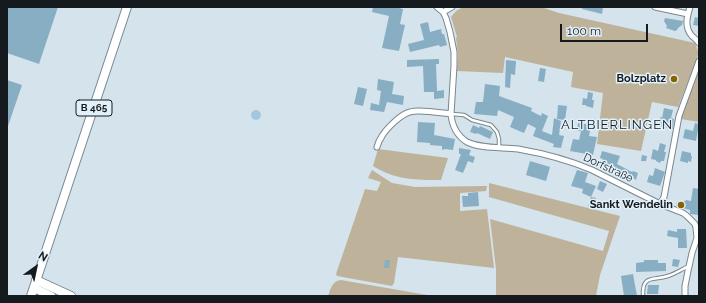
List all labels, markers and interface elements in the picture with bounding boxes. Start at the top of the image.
scale bar [562,16,650,42]
text: 100 m [567,24,601,38]
place label: Bolzplatz [617,72,666,86]
marker: Bolzplatz [669,74,679,84]
road number: B 465 [76,100,112,116]
district label: ALTBIERLINGEN [561,117,673,133]
street label: Dorfstraße [581,151,635,185]
place label: Sankt Wendelin [590,198,673,212]
marker: Sankt Wendelin [676,200,686,210]
north arrow [16,247,56,287]
text: N [36,249,50,264]

